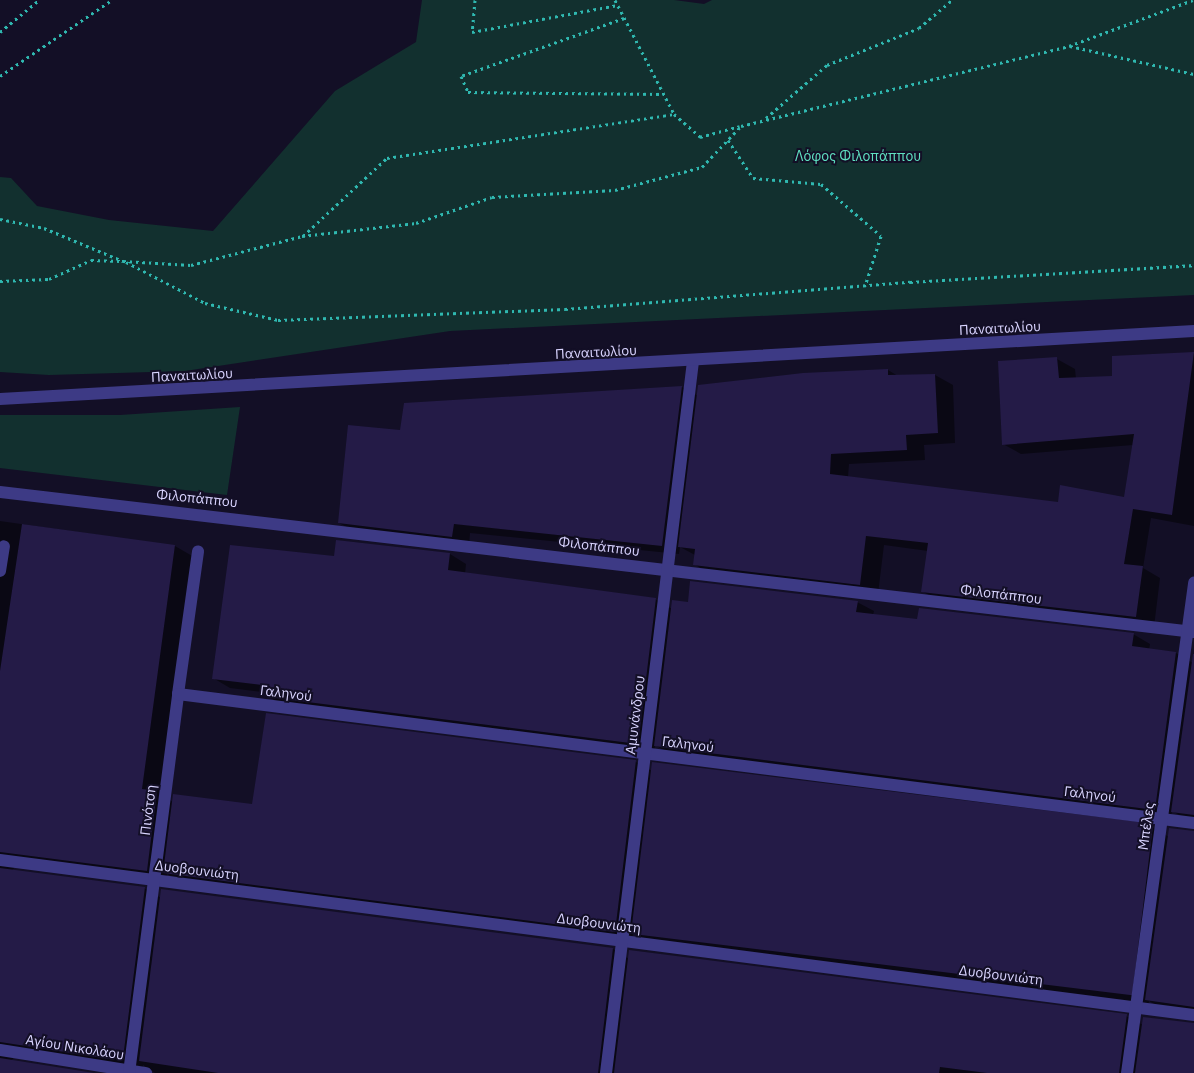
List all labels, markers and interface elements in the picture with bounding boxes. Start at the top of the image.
park label: Λόφος Φιλοπάππου [795,148,921,164]
street label: Παναιτωλίου [958,317,1042,339]
street label: Παναιτωλίου [554,341,638,363]
street label: Παναιτωλίου [150,364,234,386]
street label: Φιλοπάππου [155,485,239,511]
street label: Φιλοπάππου [557,533,641,559]
street label: Φιλοπάππου [959,581,1043,607]
street label: Αμυνάνδρου [622,675,648,755]
street label: Γαληνού [259,681,313,705]
street label: Γαληνού [661,732,715,756]
street label: Γαληνού [1063,782,1117,806]
street label: Πινότση [137,784,159,836]
street label: Μπέλες [1134,801,1158,851]
street label: Δυοβουνιώτη [154,856,240,884]
street label: Δυοβουνιώτη [556,909,642,937]
street label: Δυοβουνιώτη [958,961,1044,989]
street label: Αγίου Νικολάου [25,1031,125,1063]

